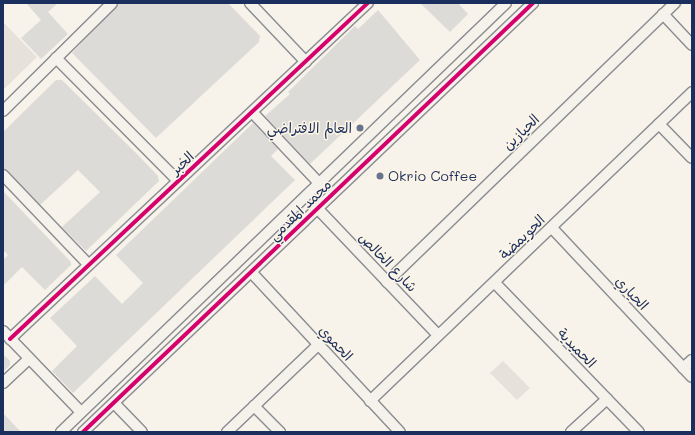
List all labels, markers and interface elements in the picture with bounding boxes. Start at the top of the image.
street label: الحيازين [499,111,543,153]
place label: العالم الافتراضي [267,120,352,136]
marker: العالم الافتراضي [355,123,365,133]
street label: الخبر [167,148,197,178]
place label: Okrio Coffee [388,168,477,184]
marker: Okrio Coffee [375,171,385,181]
street label: محمد المقدمي [265,176,335,244]
street label: الحويمضة [496,211,548,263]
street label: شارع الخالص [355,229,421,295]
street label: الحياري [612,273,652,313]
street label: الحموي [315,322,357,364]
street label: الحميدية [554,325,600,371]

